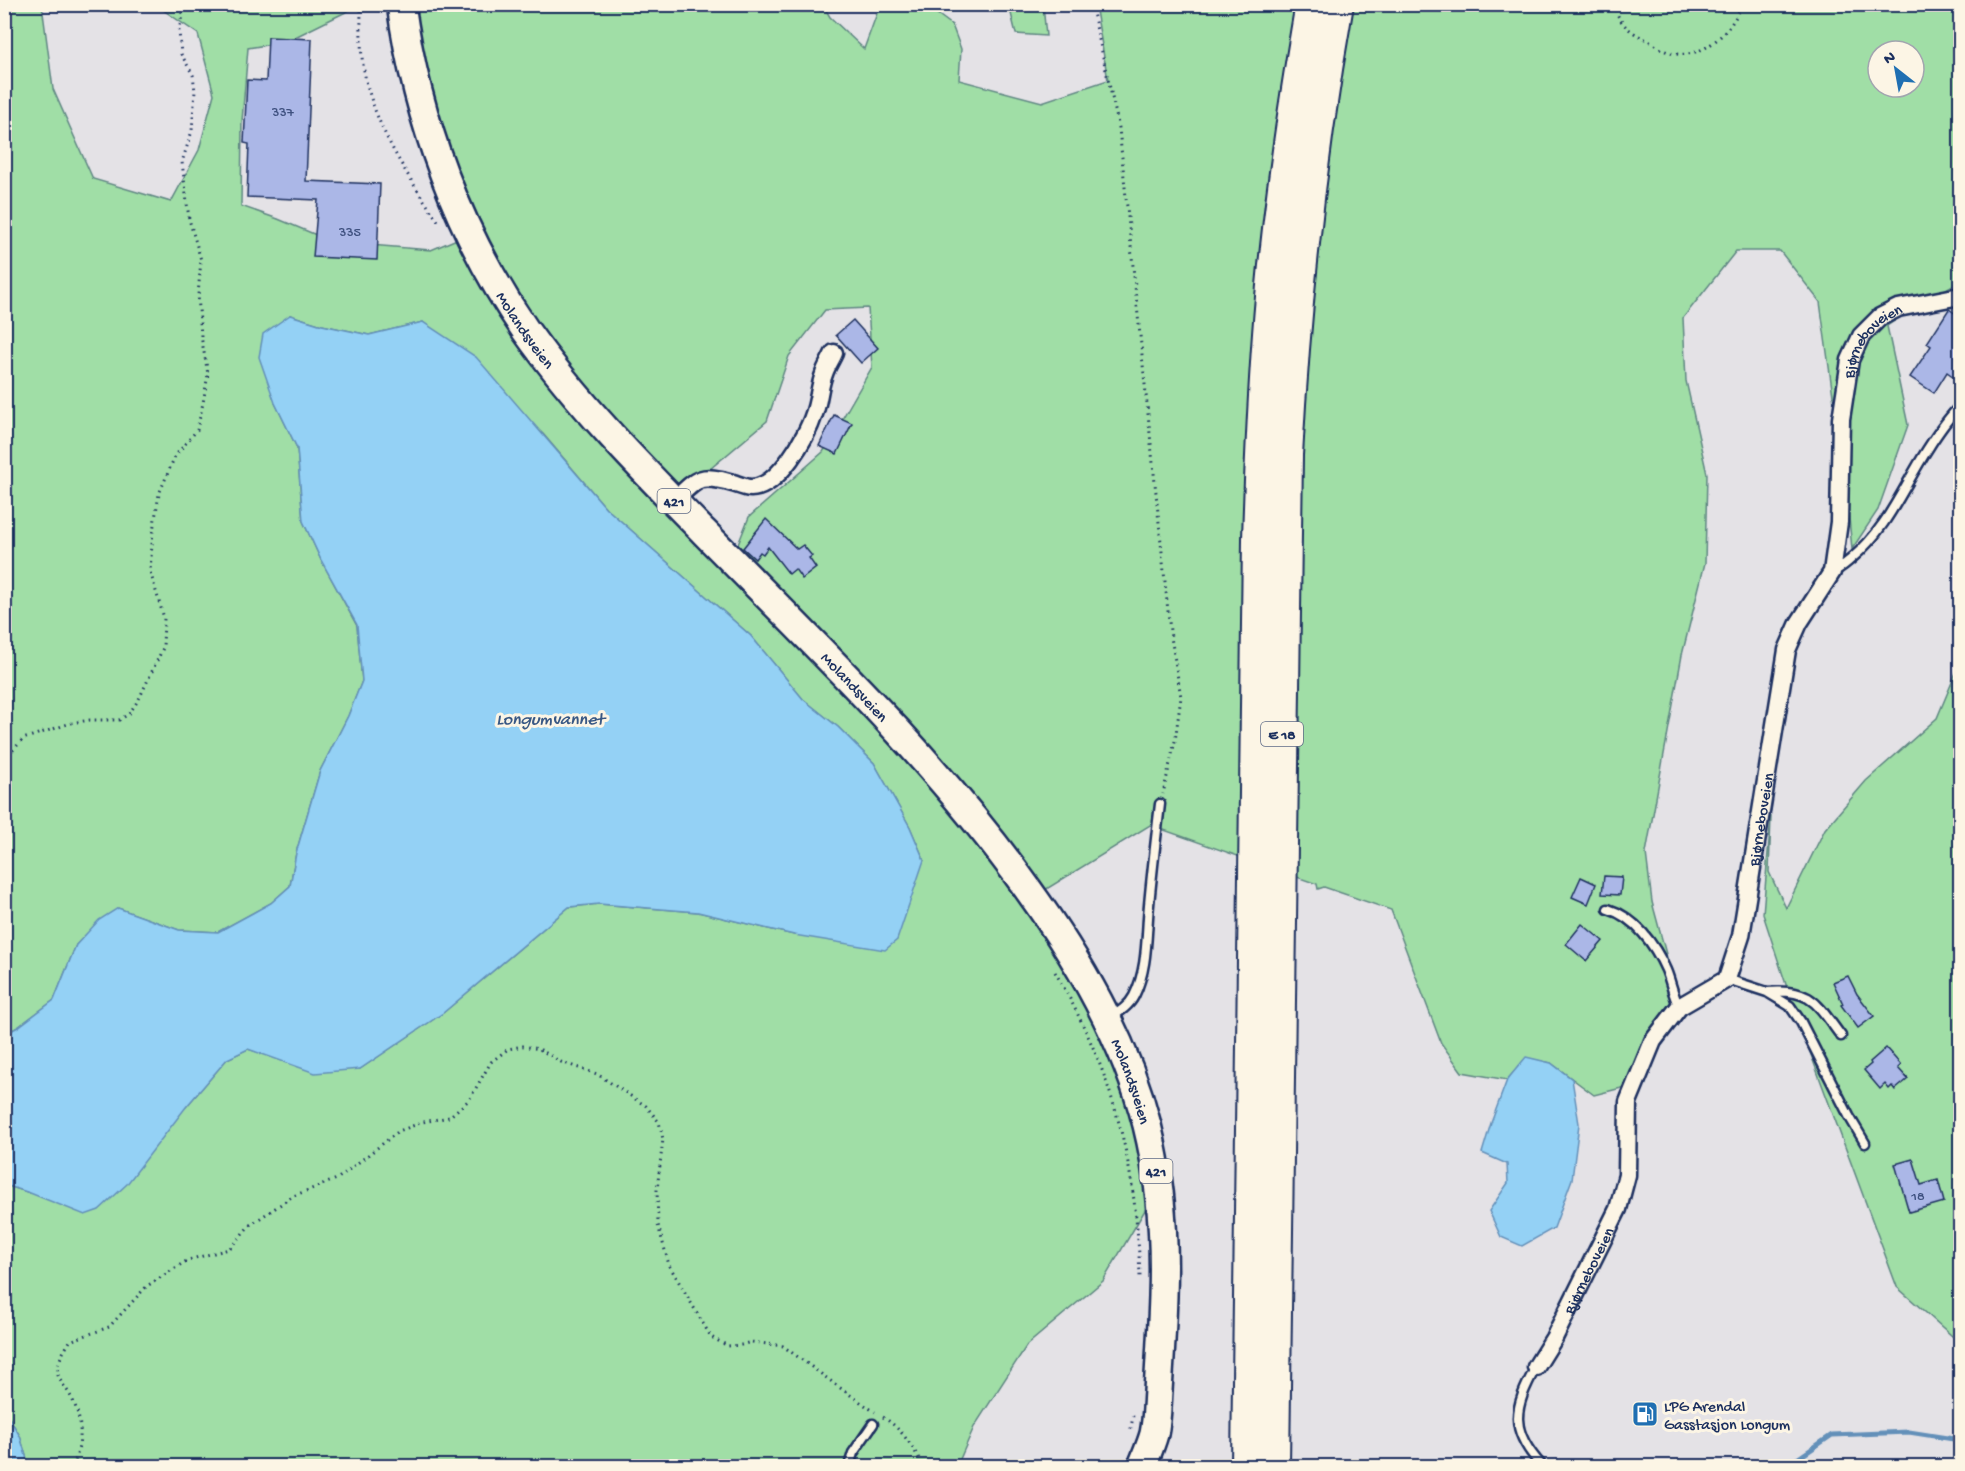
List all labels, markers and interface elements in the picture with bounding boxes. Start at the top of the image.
north arrow [1866,39,1926,99]
text: N [1881,48,1900,70]
house number: 337 [271,105,295,122]
house number: 335 [338,225,361,242]
street label: Molandsveien [490,289,557,374]
street label: Bjørneboveien [1841,301,1907,381]
road number: 421 [658,489,690,513]
street label: Molandsveien [815,650,891,728]
water label: Longumvannet [496,710,607,731]
road number: E 18 [1261,722,1303,746]
street label: Bjørneboveien [1746,772,1780,869]
street label: Molandsveien [1105,1037,1152,1127]
road number: 421 [1140,1159,1172,1183]
house number: 18 [1910,1189,1925,1206]
street label: Bjørneboveien [1561,1225,1620,1319]
fuel station icon: LPG Arendal Gasstasjon Longum [1630,1399,1660,1429]
place label: LPG Arendal Gasstasjon Longum [1664,1399,1791,1436]

